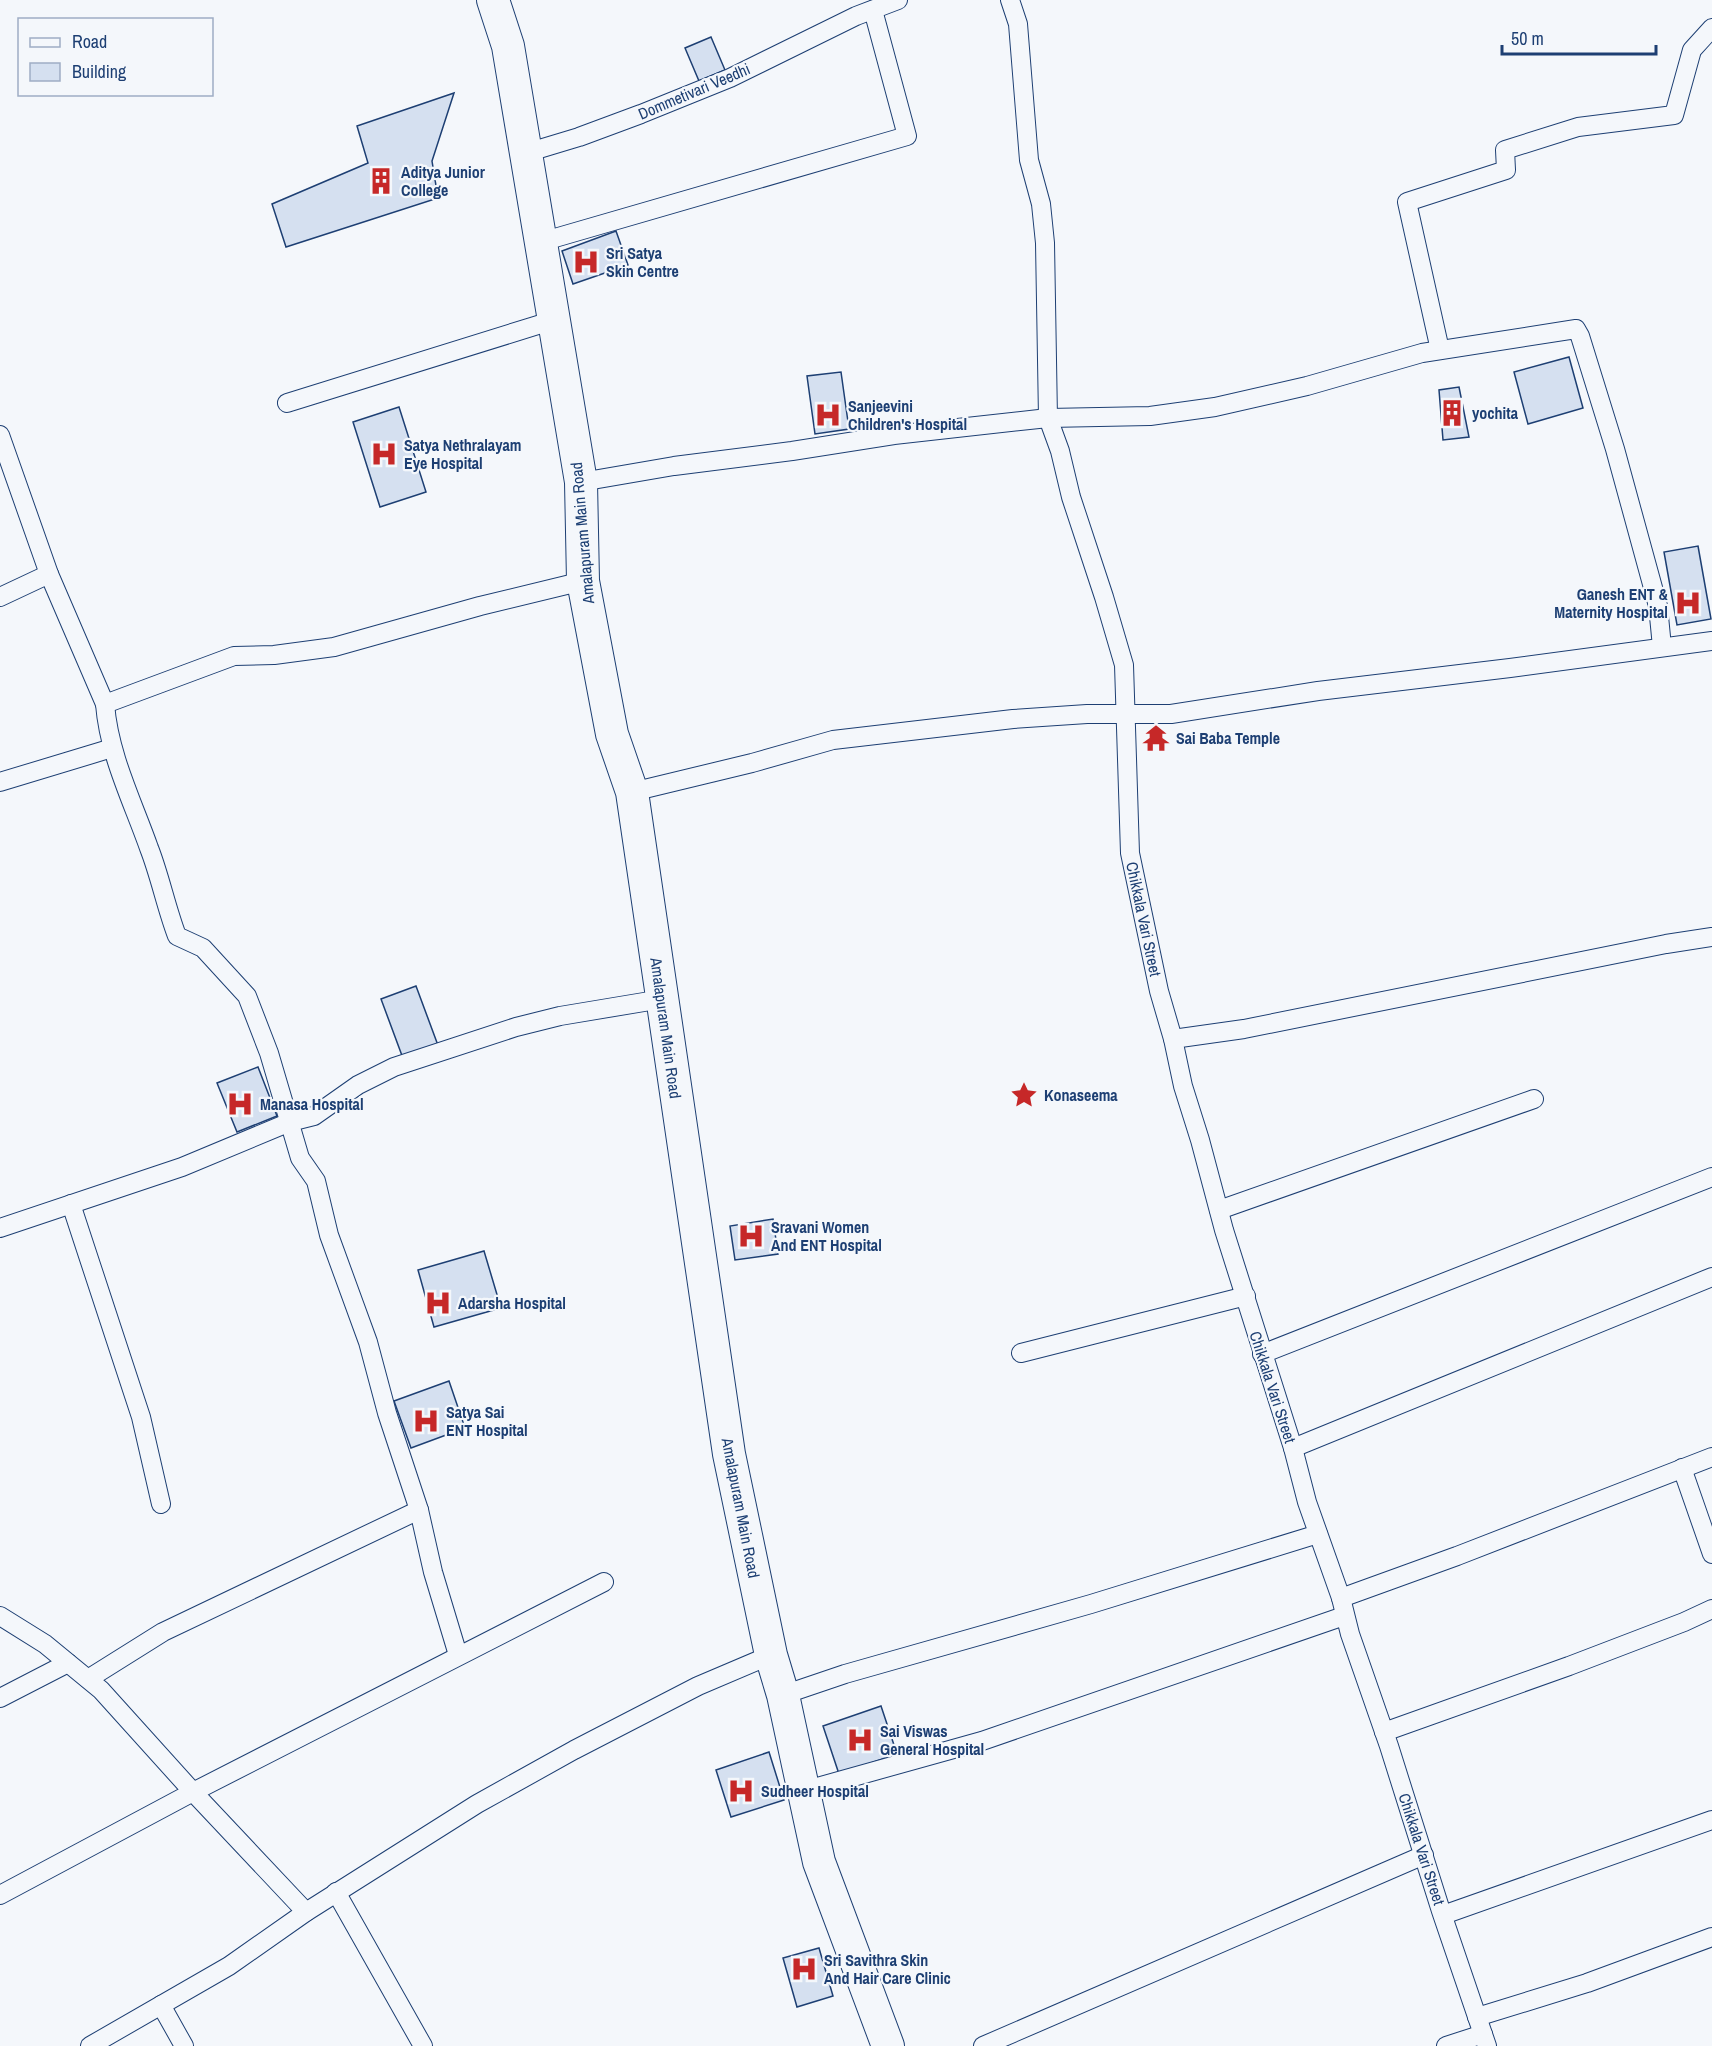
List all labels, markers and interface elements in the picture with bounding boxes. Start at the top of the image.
legend [18,18,213,96]
scale bar [1502,18,1656,56]
text: 50 m [1511,26,1544,51]
text: Road [72,29,107,54]
street label: Dommetivari Veedhi [635,58,753,124]
text: Building [72,59,127,84]
place label: Aditya Junior College [401,161,486,201]
building icon: Aditya Junior College [366,166,396,196]
place label: Sri Satya Skin Centre [606,242,679,282]
hospital icon: Sri Satya Skin Centre [571,247,601,277]
place label: Sanjeevini Children's Hospital [848,395,967,435]
building icon: yochita [1437,398,1467,428]
hospital icon: Sanjeevini Children's Hospital [813,400,843,430]
place label: yochita [1472,402,1519,424]
place label: Satya Nethralayam Eye Hospital [404,434,521,474]
hospital icon: Satya Nethralayam Eye Hospital [369,439,399,469]
street label: Amalapuram Main Road [565,461,599,606]
place label: Ganesh ENT & Maternity Hospital [1554,583,1669,623]
hospital icon: Ganesh ENT & Maternity Hospital [1673,588,1703,618]
temple icon: Sai Baba Temple [1141,723,1171,753]
place label: Sai Baba Temple [1176,727,1280,749]
street label: Chikkala Vari Street [1121,860,1167,979]
street label: Amalapuram Main Road [645,955,687,1100]
place icon: Konaseema [1009,1080,1039,1110]
place label: Konaseema [1044,1084,1118,1106]
hospital icon: Manasa Hospital [225,1089,255,1119]
place label: Manasa Hospital [260,1093,364,1115]
place label: Sravani Women And ENT Hospital [771,1216,882,1256]
hospital icon: Sravani Women And ENT Hospital [736,1221,766,1251]
hospital icon: Adarsha Hospital [423,1288,453,1318]
place label: Adarsha Hospital [458,1292,566,1314]
street label: Chikkala Vari Street [1245,1328,1302,1446]
place label: Satya Sai ENT Hospital [446,1401,528,1441]
hospital icon: Satya Sai ENT Hospital [411,1406,441,1436]
street label: Amalapuram Main Road [716,1435,765,1580]
place label: Sai Viswas General Hospital [880,1720,984,1760]
hospital icon: Sai Viswas General Hospital [845,1725,875,1755]
hospital icon: Sudheer Hospital [726,1776,756,1806]
place label: Sudheer Hospital [761,1780,869,1802]
street label: Chikkala Vari Street [1394,1790,1451,1908]
place label: Sri Savithra Skin And Hair Care Clinic [824,1949,951,1989]
hospital icon: Sri Savithra Skin And Hair Care Clinic [789,1954,819,1984]

